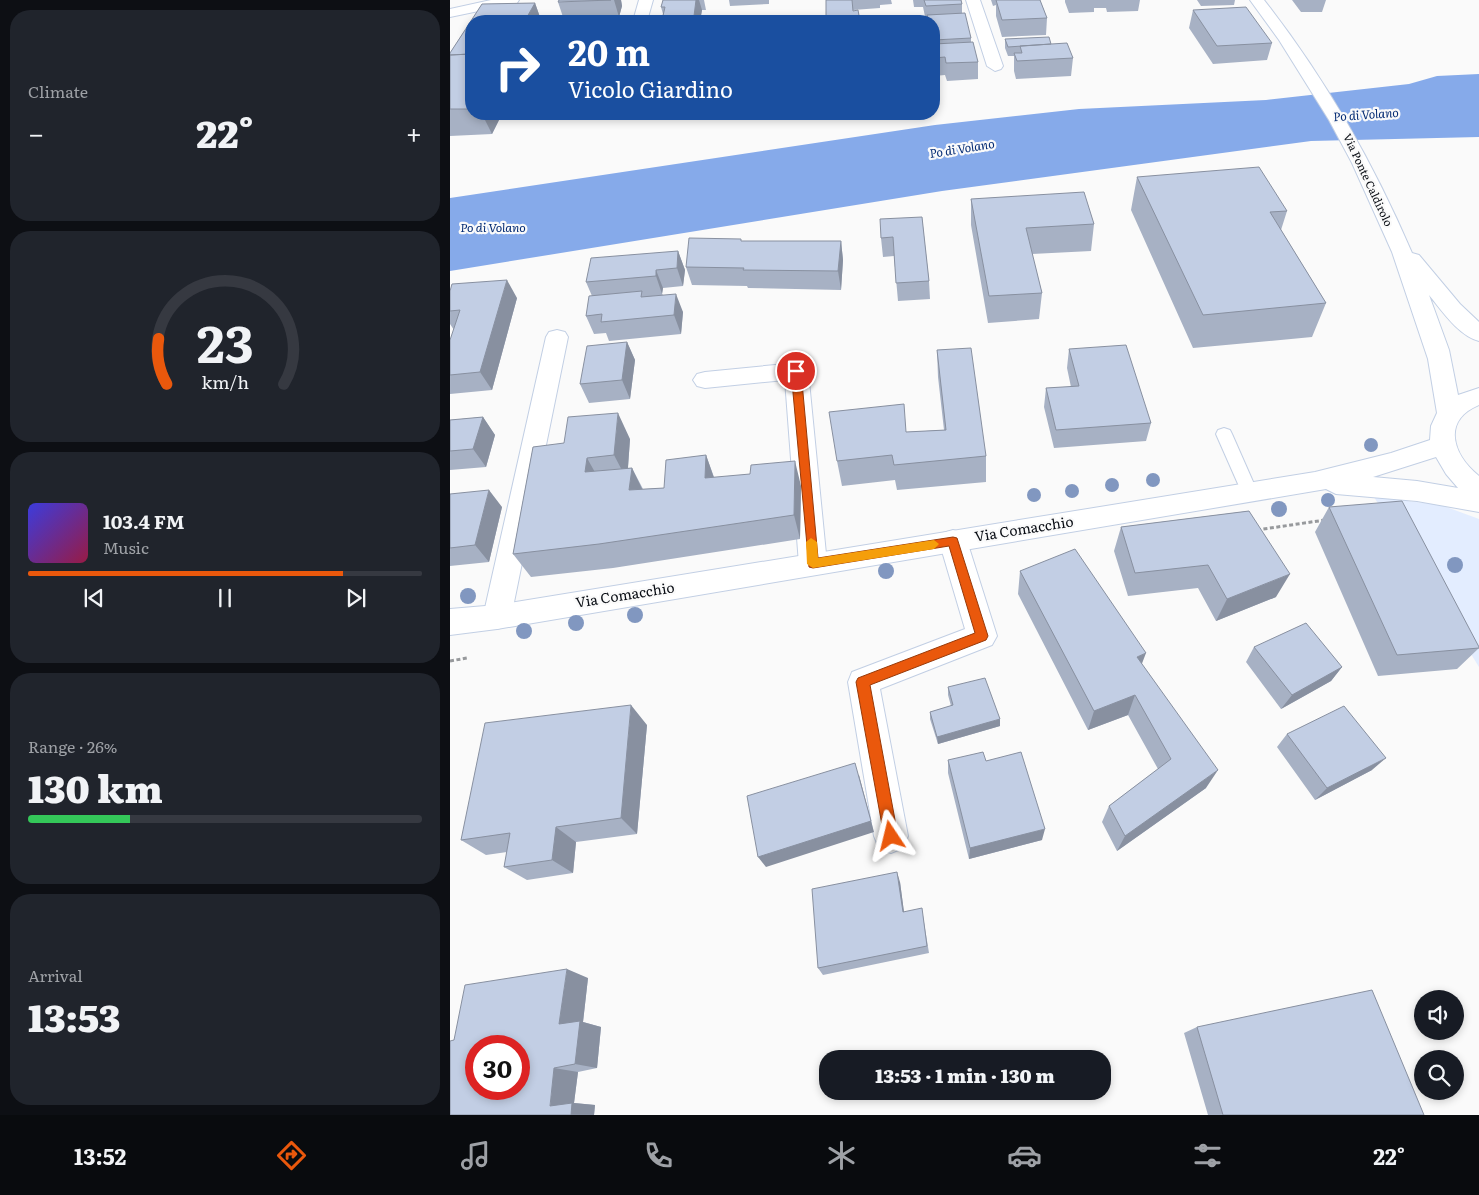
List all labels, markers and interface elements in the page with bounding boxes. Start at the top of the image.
text: 20 m [568,25,650,77]
icon: right [485,35,550,100]
text: Vicolo Giardino [568,72,733,105]
text: Climate [28,79,88,103]
text: 22° [196,103,254,160]
water label: Po di Volano [1333,103,1399,125]
text: − [28,111,44,153]
text: + [406,111,422,153]
street label: Via Ponte Caldirolo [1340,130,1397,229]
water label: Po di Volano [928,134,996,162]
water label: Po di Volano [460,218,526,236]
text: 23 [197,301,253,379]
pin [775,350,817,392]
icon: arrive [782,357,810,385]
text: km/h [201,368,249,395]
text: 103.4 FM [103,507,185,535]
street label: Via Comacchio [973,510,1075,546]
text: Music [103,535,149,559]
street label: Via Comacchio [574,576,676,612]
icon: previous [80,584,108,612]
icon: pause [211,584,239,612]
icon: next [342,584,370,612]
text: Range · 26% [28,734,117,758]
text: 130 km [28,758,163,815]
position arrow [864,809,916,861]
text: Arrival [28,963,83,987]
text: 13:53 [28,987,120,1044]
map controls [1414,990,1464,1100]
button: sound [1414,990,1464,1040]
speed limit sign: 30 [465,1035,530,1100]
button: search [1414,1050,1464,1100]
text: 13:53 · 1 min · 130 m [875,1061,1055,1089]
icon: directions [274,1138,309,1173]
icon: music [458,1138,493,1173]
icon: phone [641,1138,676,1173]
icon: climate [824,1138,859,1173]
icon: car [1007,1138,1042,1173]
icon: filters [1190,1138,1225,1173]
text: 13:52 [74,1139,126,1172]
text: 22° [1373,1139,1405,1172]

